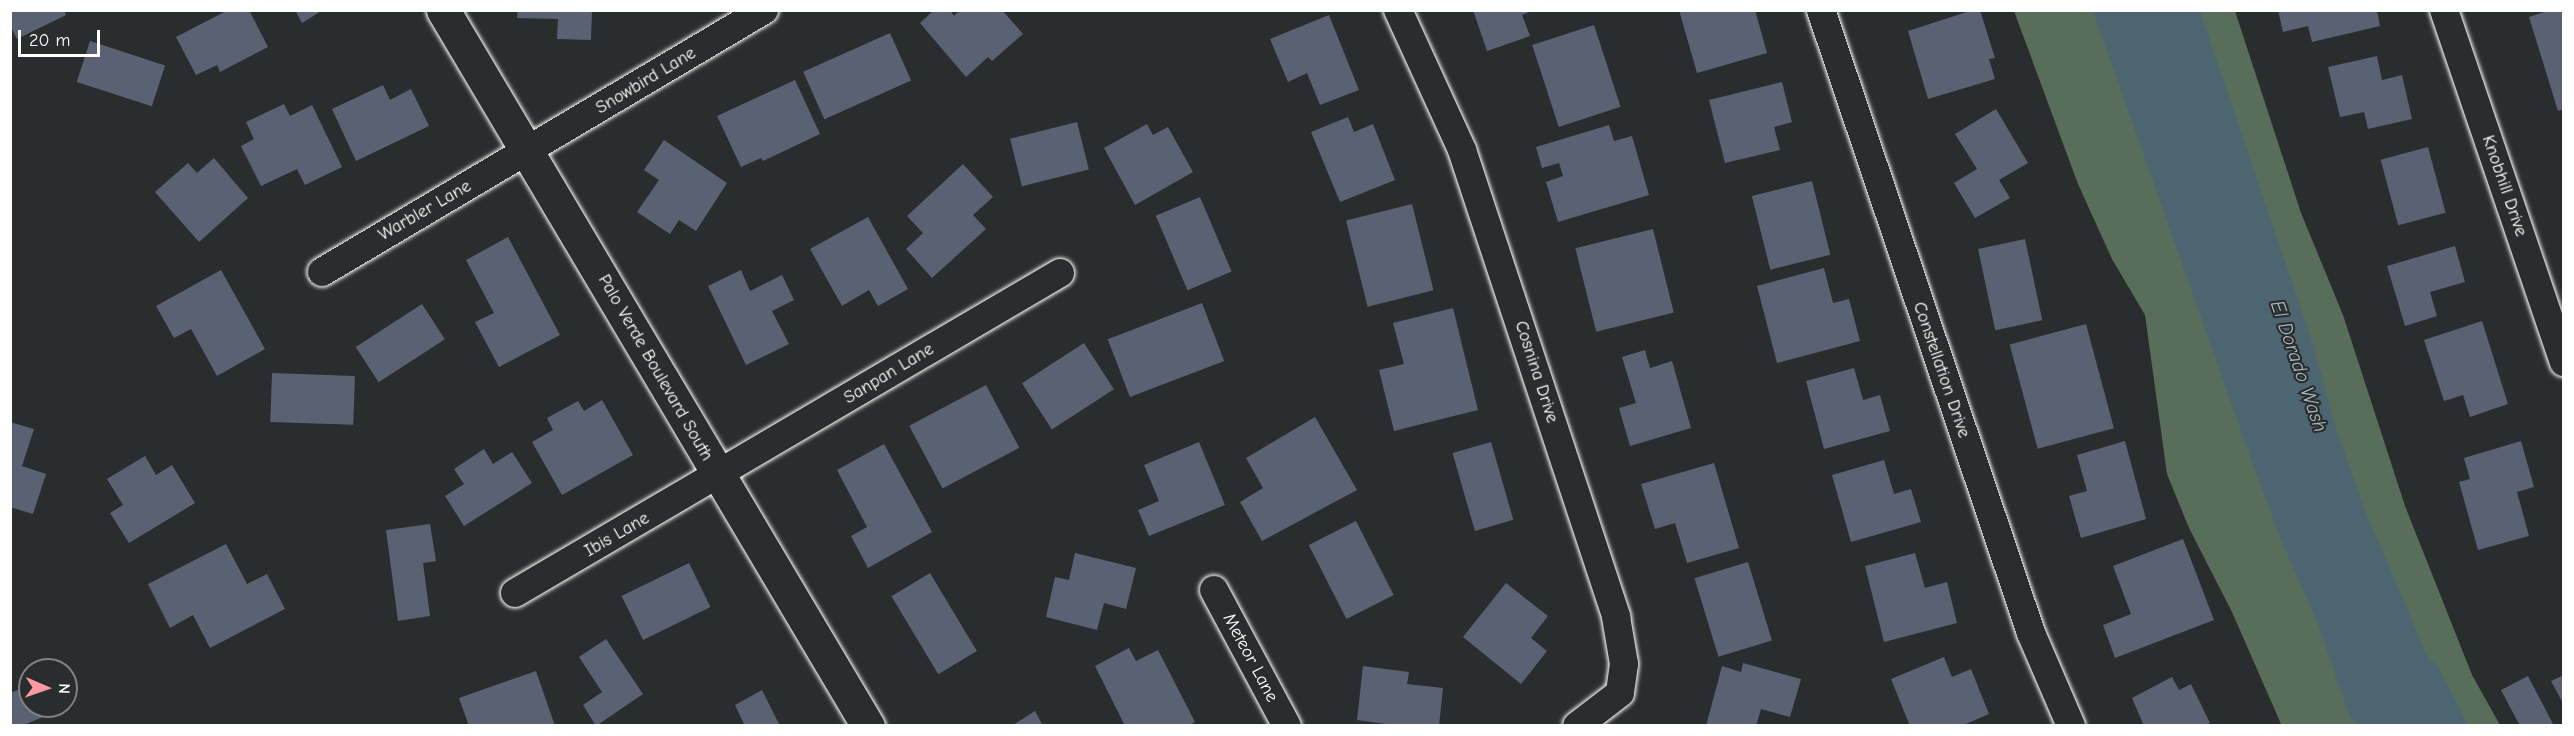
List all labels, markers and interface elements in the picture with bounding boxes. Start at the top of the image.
scale bar [21,18,104,56]
text: 20 m [29,30,70,51]
street label: Snowbird Lane [592,43,700,119]
street label: Knobhill Drive [2477,133,2531,239]
street label: Warbler Lane [375,176,475,246]
street label: Palo Verde Boulevard South [593,271,717,465]
water label: El Dorado Wash [2265,297,2333,435]
street label: Constellation Drive [1908,299,1974,441]
street label: Cosnina Drive [1509,318,1563,426]
street label: Sanpan Lane [840,339,938,409]
street label: Ibis Lane [581,508,653,562]
street label: Meteor Lane [1218,610,1282,706]
north arrow [18,658,78,718]
text: N [55,683,73,694]

